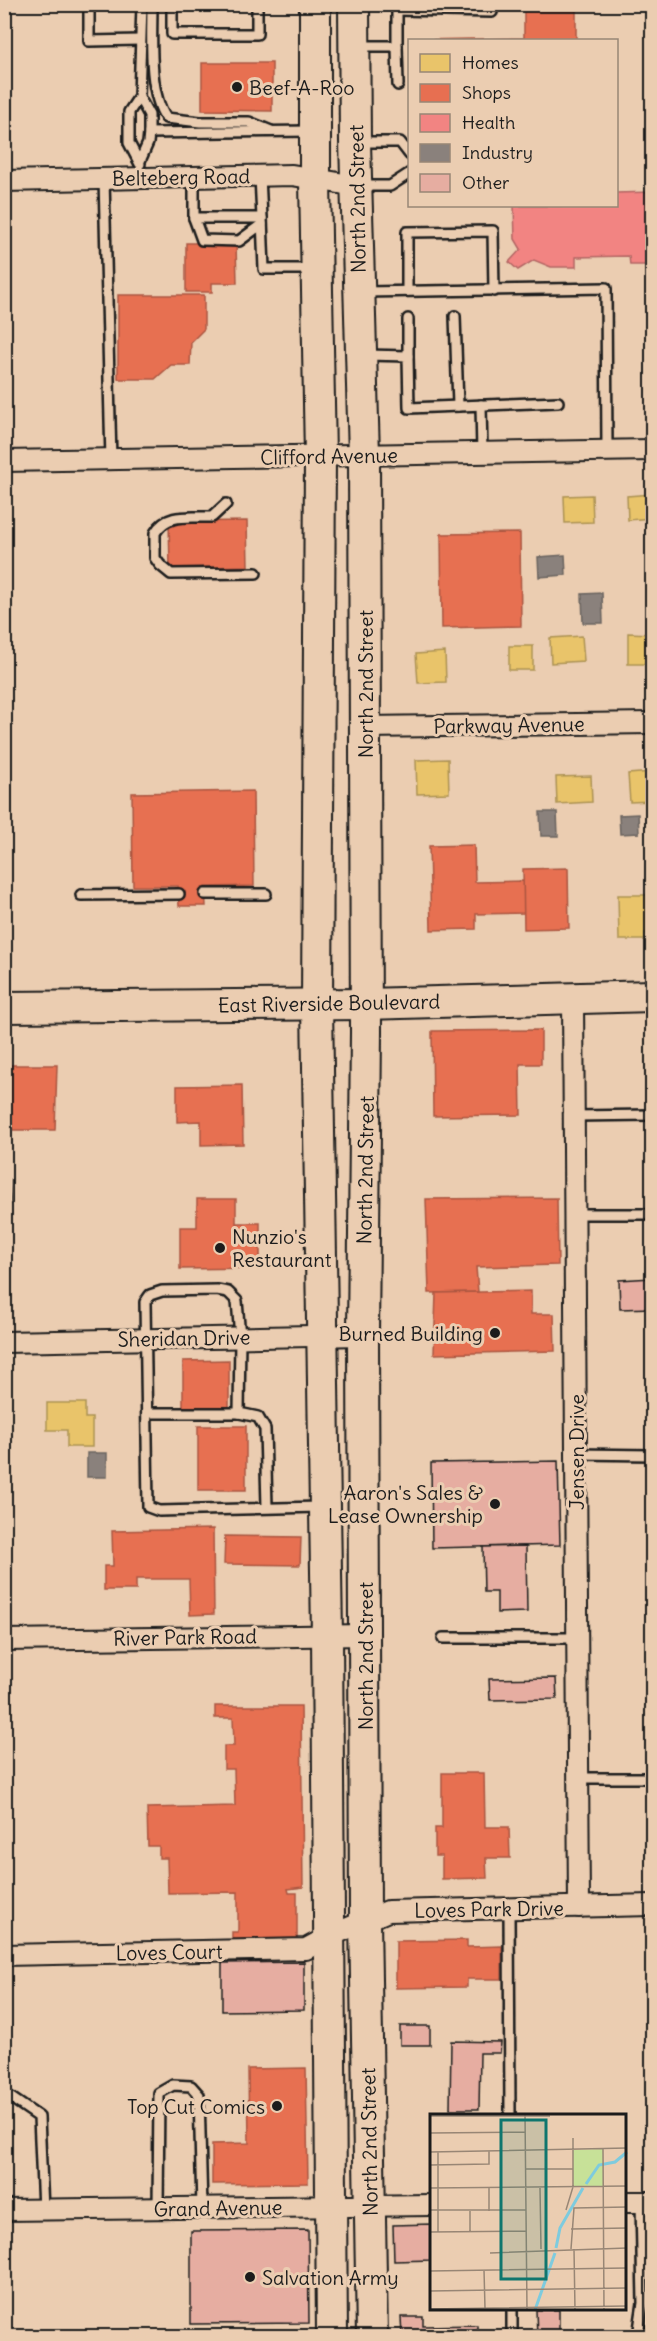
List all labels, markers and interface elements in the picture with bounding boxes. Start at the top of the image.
legend [408,39,618,207]
text: Homes [462,51,519,74]
place label: Beef-A-Roo [249,75,355,100]
marker: Beef-A-Roo [230,80,244,94]
text: Shops [462,81,511,104]
text: Health [462,111,515,134]
street label: North 2nd Street [343,124,371,273]
text: Industry [462,141,533,164]
street label: Belteberg Road [112,163,251,191]
text: Other [462,171,510,194]
street label: Clifford Avenue [260,442,398,470]
street label: North 2nd Street [353,609,378,758]
street label: Parkway Avenue [433,711,585,739]
street label: East Riverside Boulevard [218,989,440,1017]
street label: North 2nd Street [351,1095,379,1244]
place label: Nunzio's Restaurant [232,1224,332,1272]
marker: Nunzio's Restaurant [213,1241,227,1255]
place label: Burned Building [338,1321,483,1346]
street label: Sheridan Drive [117,1324,251,1352]
marker: Burned Building [488,1326,502,1340]
street label: Jensen Drive [564,1394,589,1510]
place label: Aaron's Sales & Lease Ownership [328,1480,483,1528]
marker: Aaron's Sales & Lease Ownership [488,1497,502,1511]
street label: North 2nd Street [353,1581,378,1730]
street label: River Park Road [113,1623,257,1651]
street label: Loves Park Drive [414,1895,564,1923]
street label: Loves Court [115,1939,223,1965]
street label: North 2nd Street [355,2067,383,2216]
place label: Top Cut Comics [127,2094,265,2119]
marker: Top Cut Comics [270,2099,284,2113]
inset map [430,2114,627,2311]
street label: Grand Avenue [153,2194,283,2222]
place label: Salvation Army [262,2265,399,2290]
marker: Salvation Army [243,2270,257,2284]

